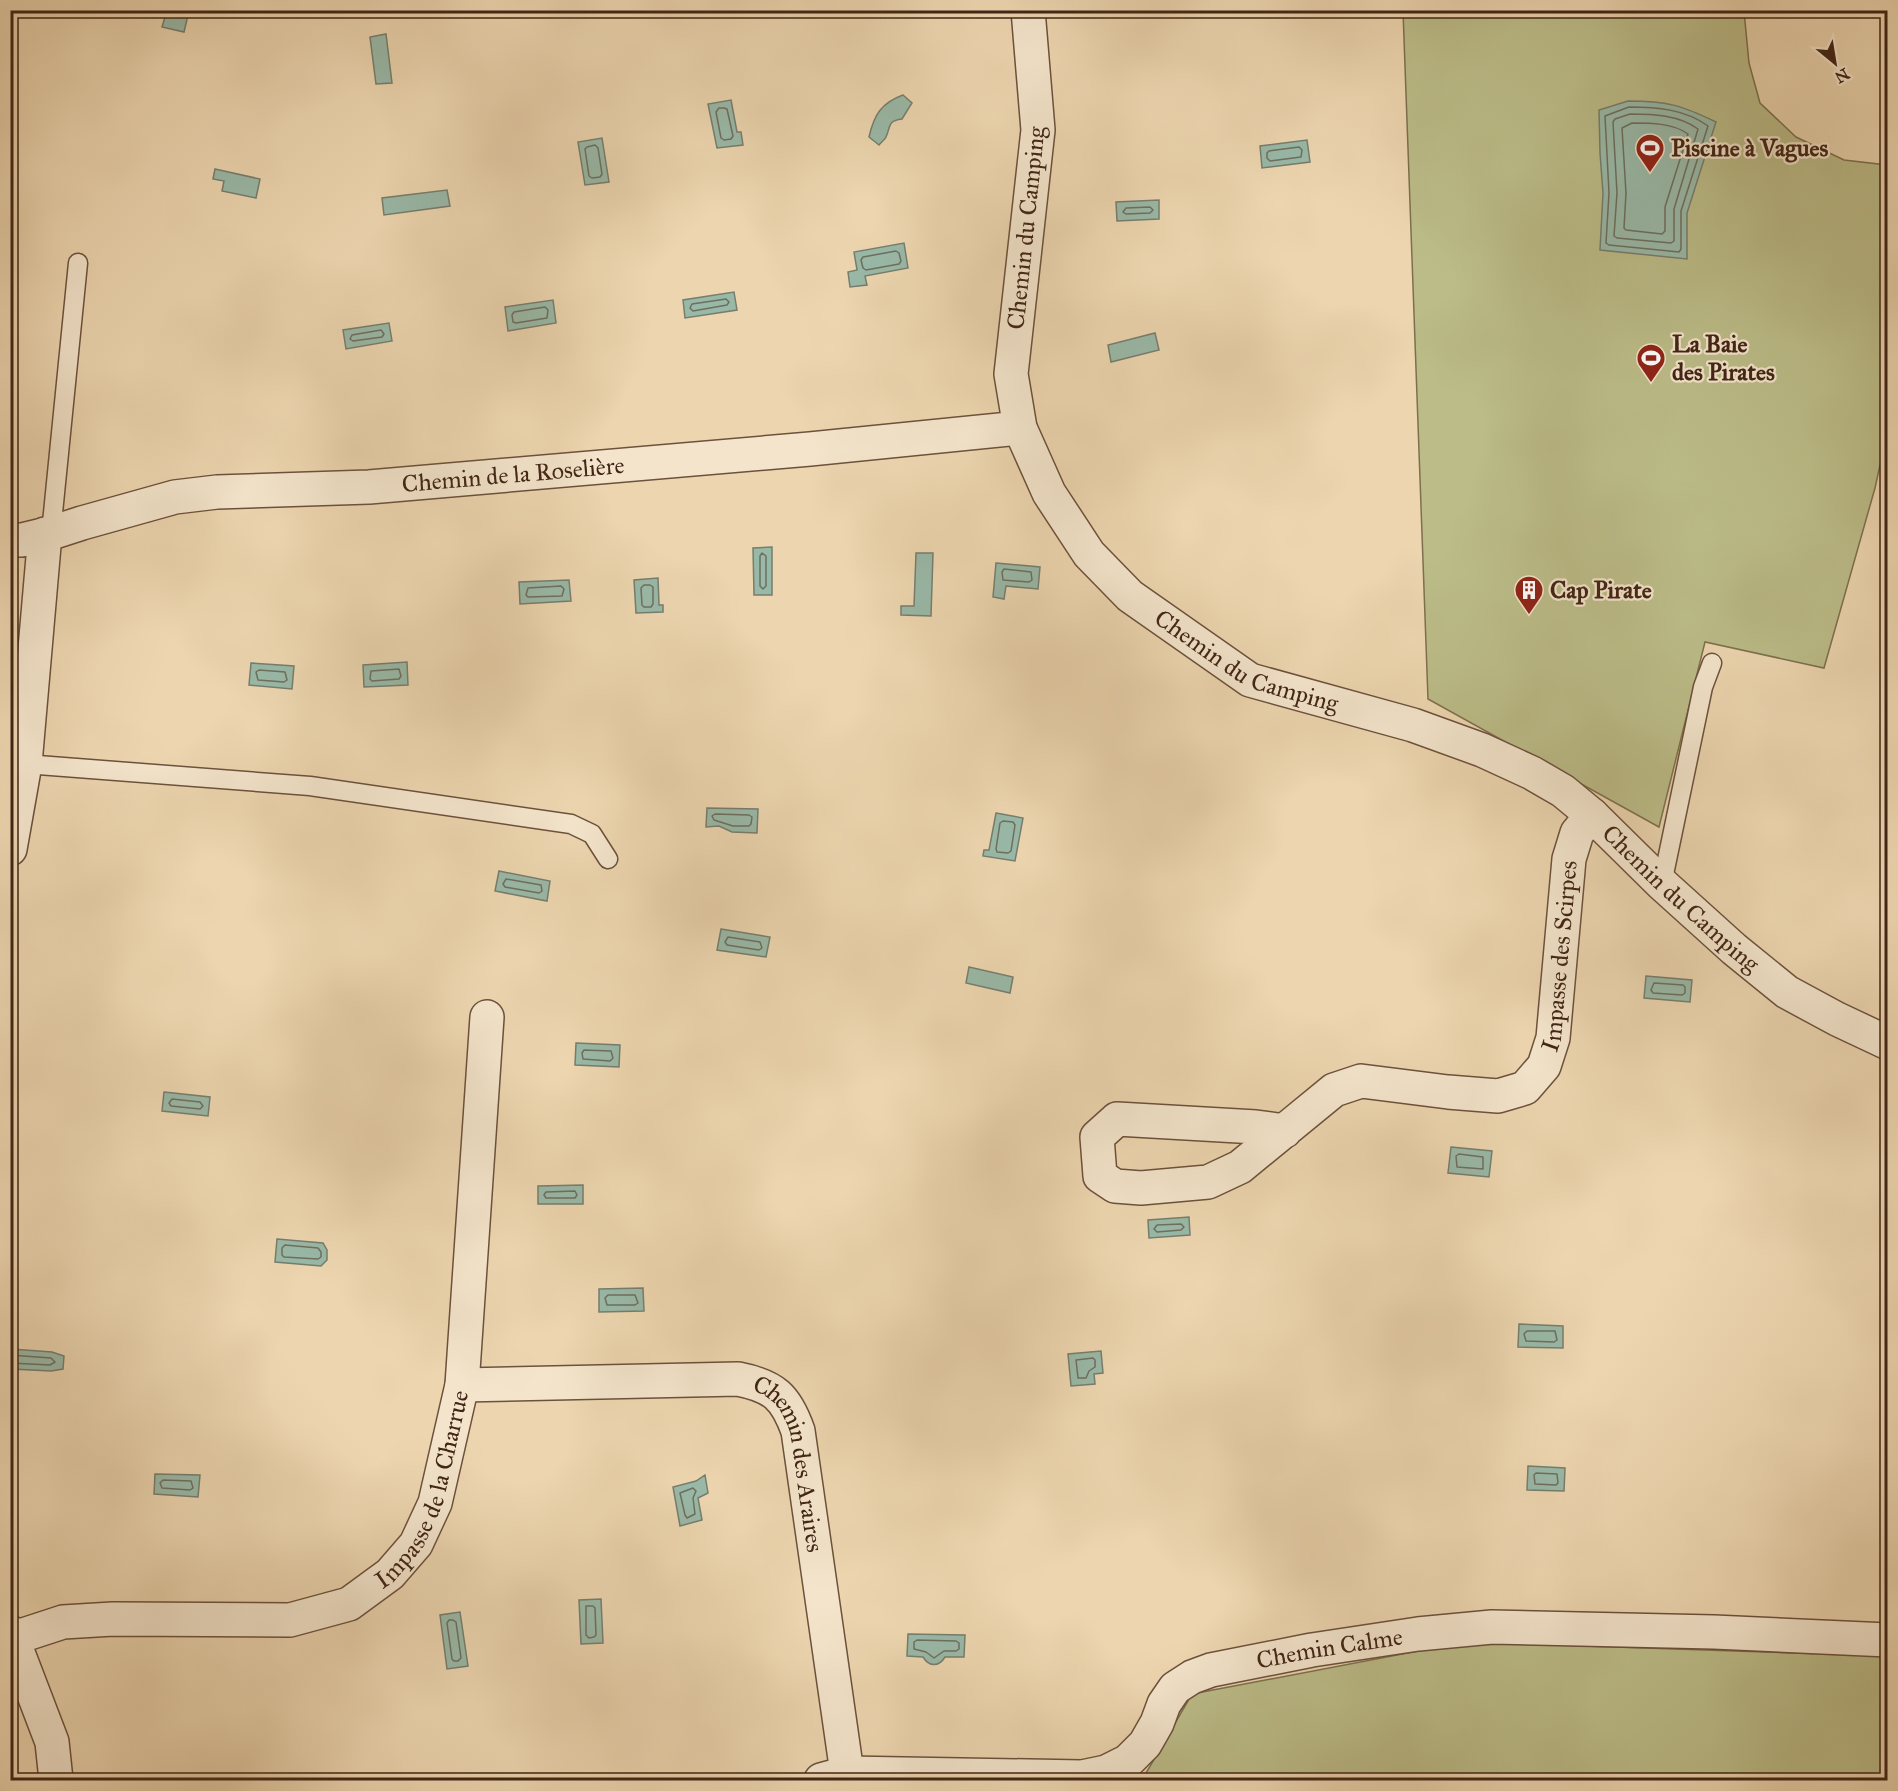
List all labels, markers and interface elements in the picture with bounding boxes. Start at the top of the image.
north arrow [1805,33,1865,93]
text: N [1831,64,1853,87]
street label: Chemin du Camping [1000,124,1052,331]
sports icon: Piscine à Vagues [1634,132,1666,174]
place label: Piscine à Vagues [1671,133,1828,163]
place label: La Baie des Pirates [1672,329,1775,387]
sports icon: La Baie des Pirates [1635,342,1667,384]
street label: Chemin de la Roselière [401,450,626,499]
building icon: Cap Pirate [1513,574,1545,616]
place label: Cap Pirate [1550,575,1652,605]
street label: Chemin du Camping [1149,603,1343,719]
street label: Chemin du Camping [1596,818,1766,979]
street label: Impasse des Scirpes [1535,859,1584,1055]
street label: Chemin des Araires [749,1369,830,1554]
street label: Impasse de la Charrue [369,1387,475,1595]
street label: Chemin Calme [1254,1622,1405,1676]

